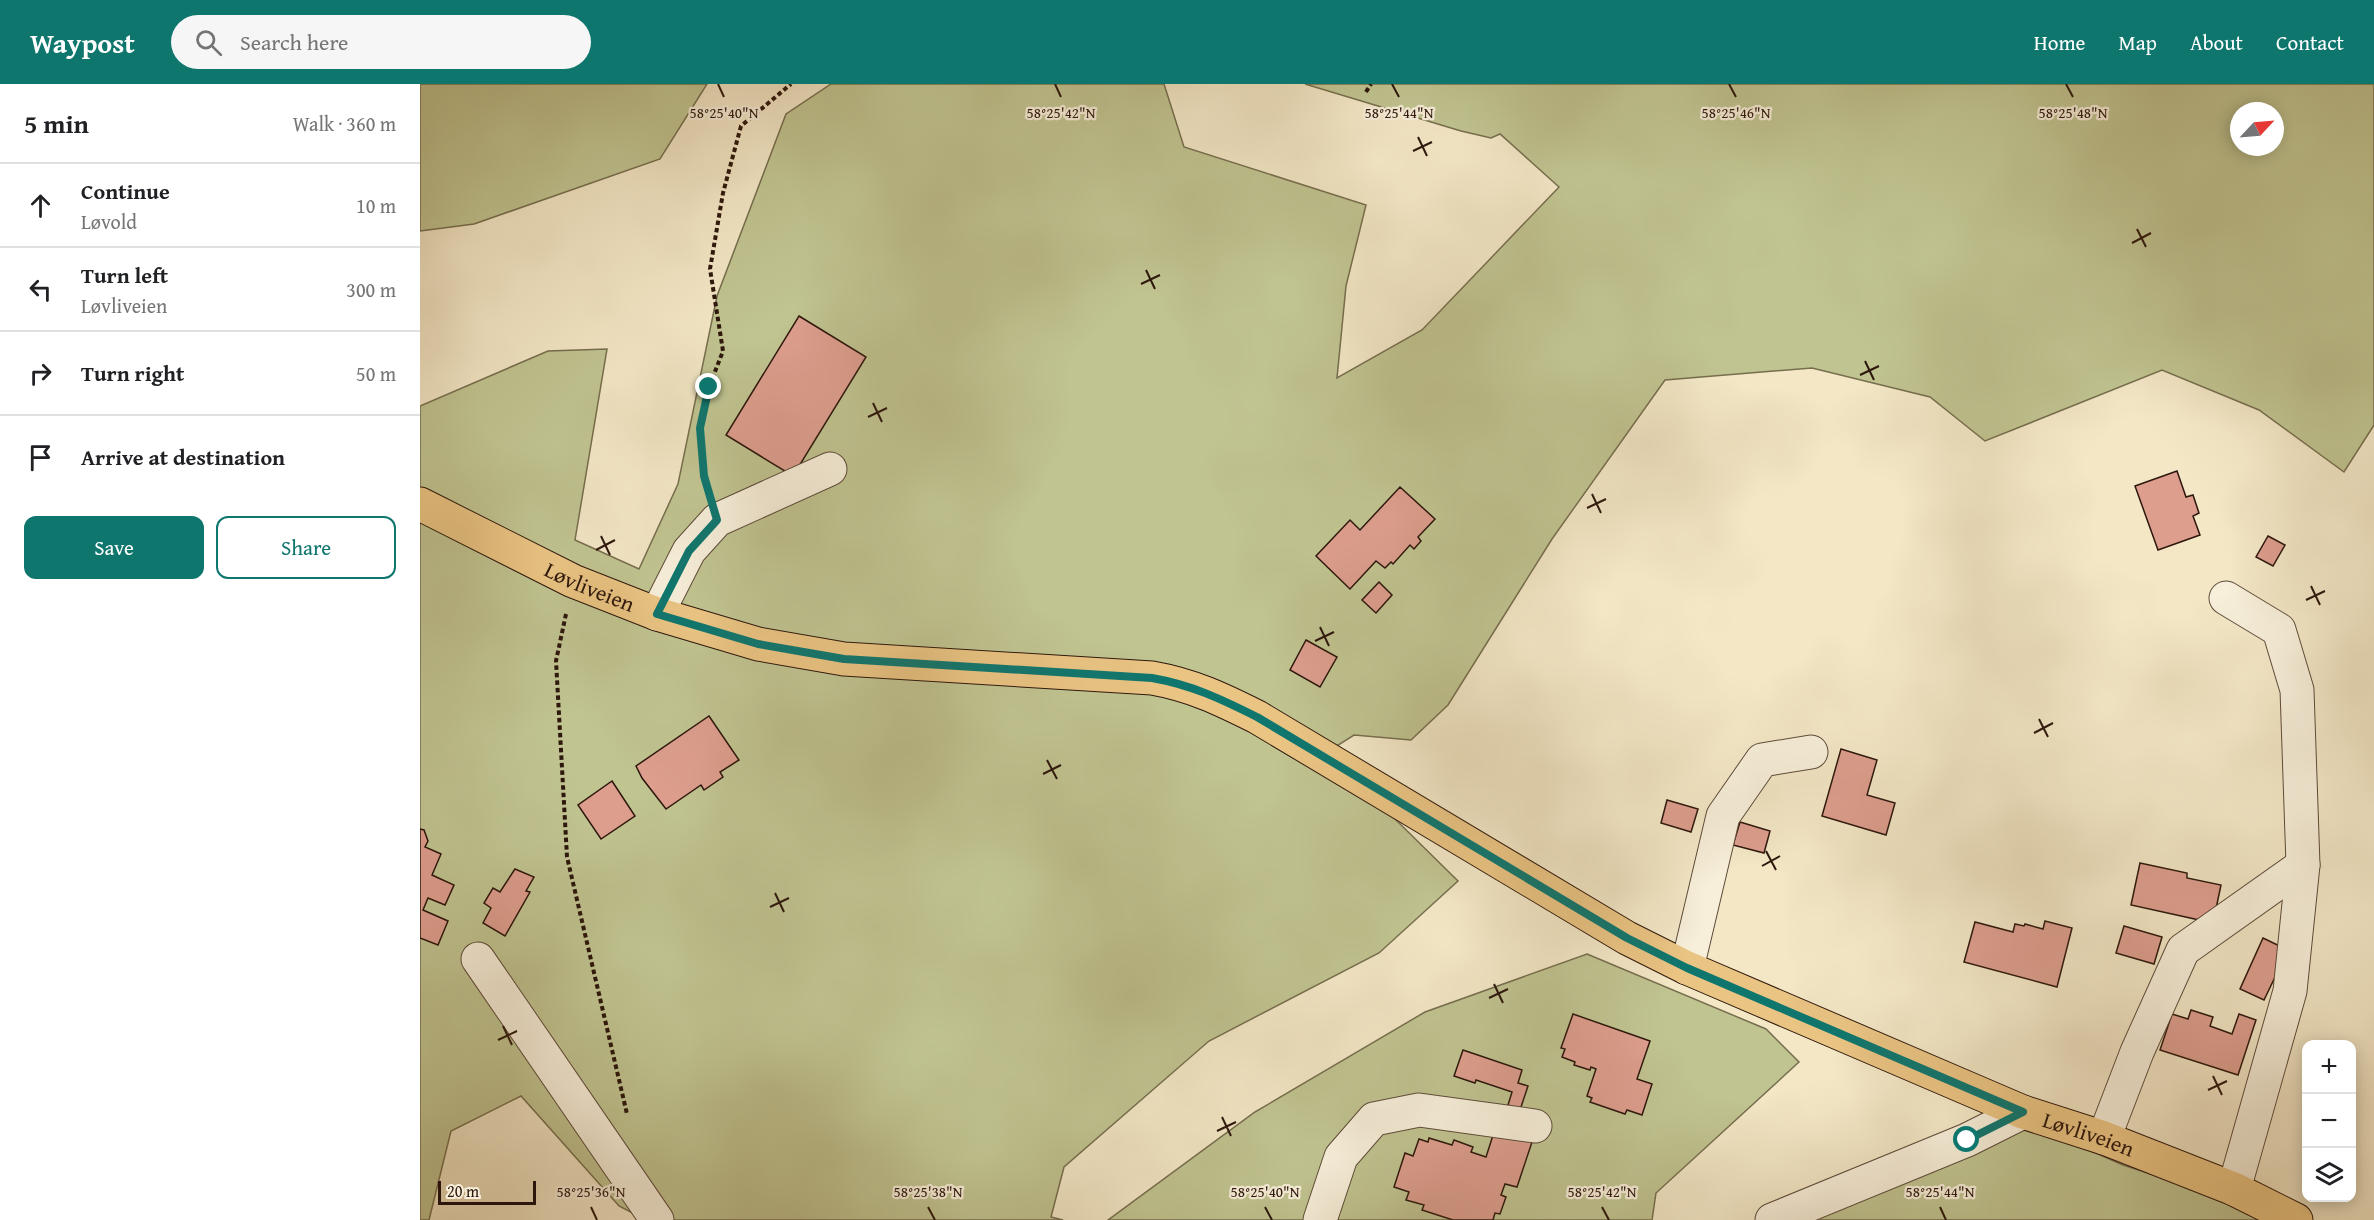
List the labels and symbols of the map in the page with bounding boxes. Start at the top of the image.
text: 58°25'40"N [690,102,759,123]
text: 58°25'42"N [1027,102,1096,123]
text: 58°25'44"N [1365,102,1434,123]
text: 58°25'46"N [1702,102,1771,123]
text: 58°25'48"N [2039,102,2108,123]
north arrow [2230,102,2284,156]
route end [695,373,721,399]
street label: Løvliveien [539,553,640,620]
street label: Løvliveien [2039,1103,2140,1165]
route start [1953,1126,1979,1152]
scale bar [438,1178,536,1206]
text: 58°25'36"N [557,1181,626,1202]
text: 58°25'38"N [894,1181,963,1202]
text: 58°25'40"N [1231,1181,1300,1202]
text: 58°25'42"N [1568,1181,1637,1202]
text: 58°25'44"N [1906,1181,1975,1202]

